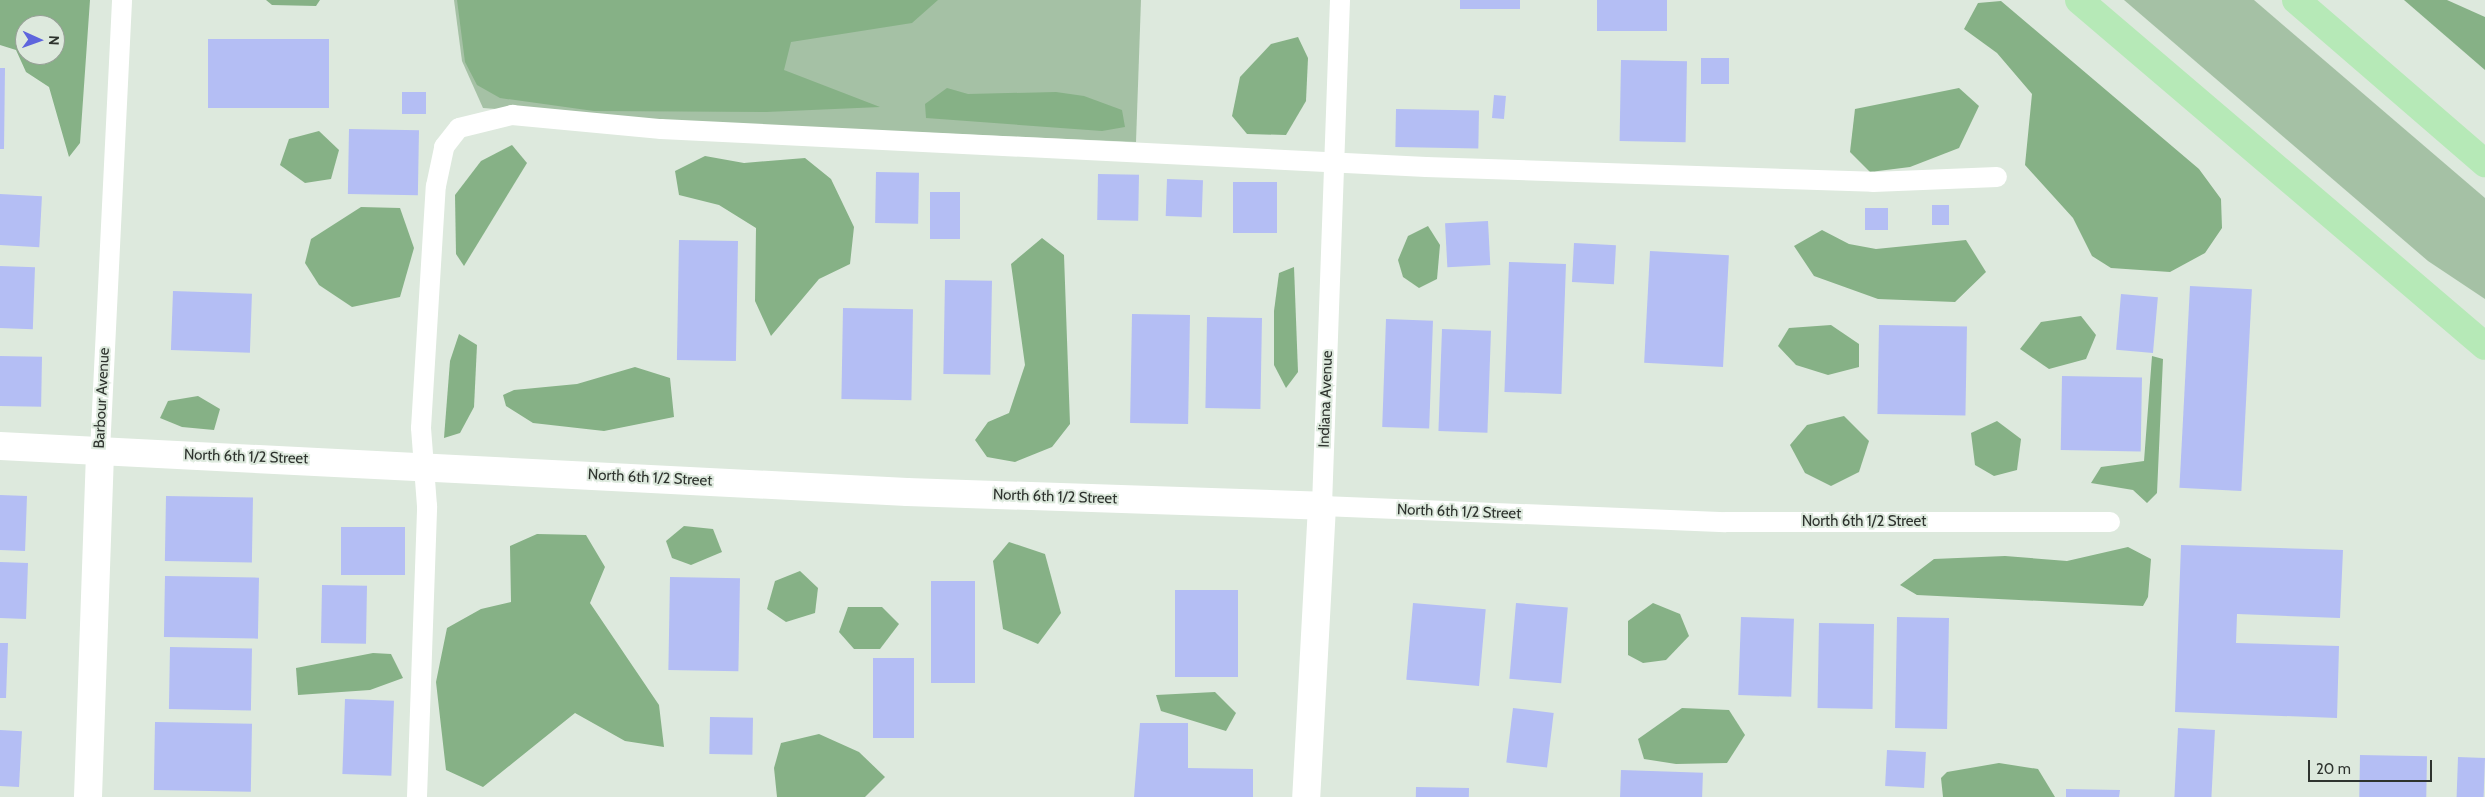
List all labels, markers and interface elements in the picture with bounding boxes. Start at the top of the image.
north arrow [15,15,65,65]
text: N [45,35,63,46]
street label: Barbour Avenue [90,347,114,449]
street label: Indiana Avenue [1315,350,1337,448]
street label: North 6th 1/2 Street [183,446,309,468]
street label: North 6th 1/2 Street [587,466,713,490]
street label: North 6th 1/2 Street [992,486,1118,508]
street label: North 6th 1/2 Street [1396,501,1522,523]
street label: North 6th 1/2 Street [1802,513,1926,531]
scale bar [2310,750,2434,782]
text: 20 m [2316,760,2351,778]

